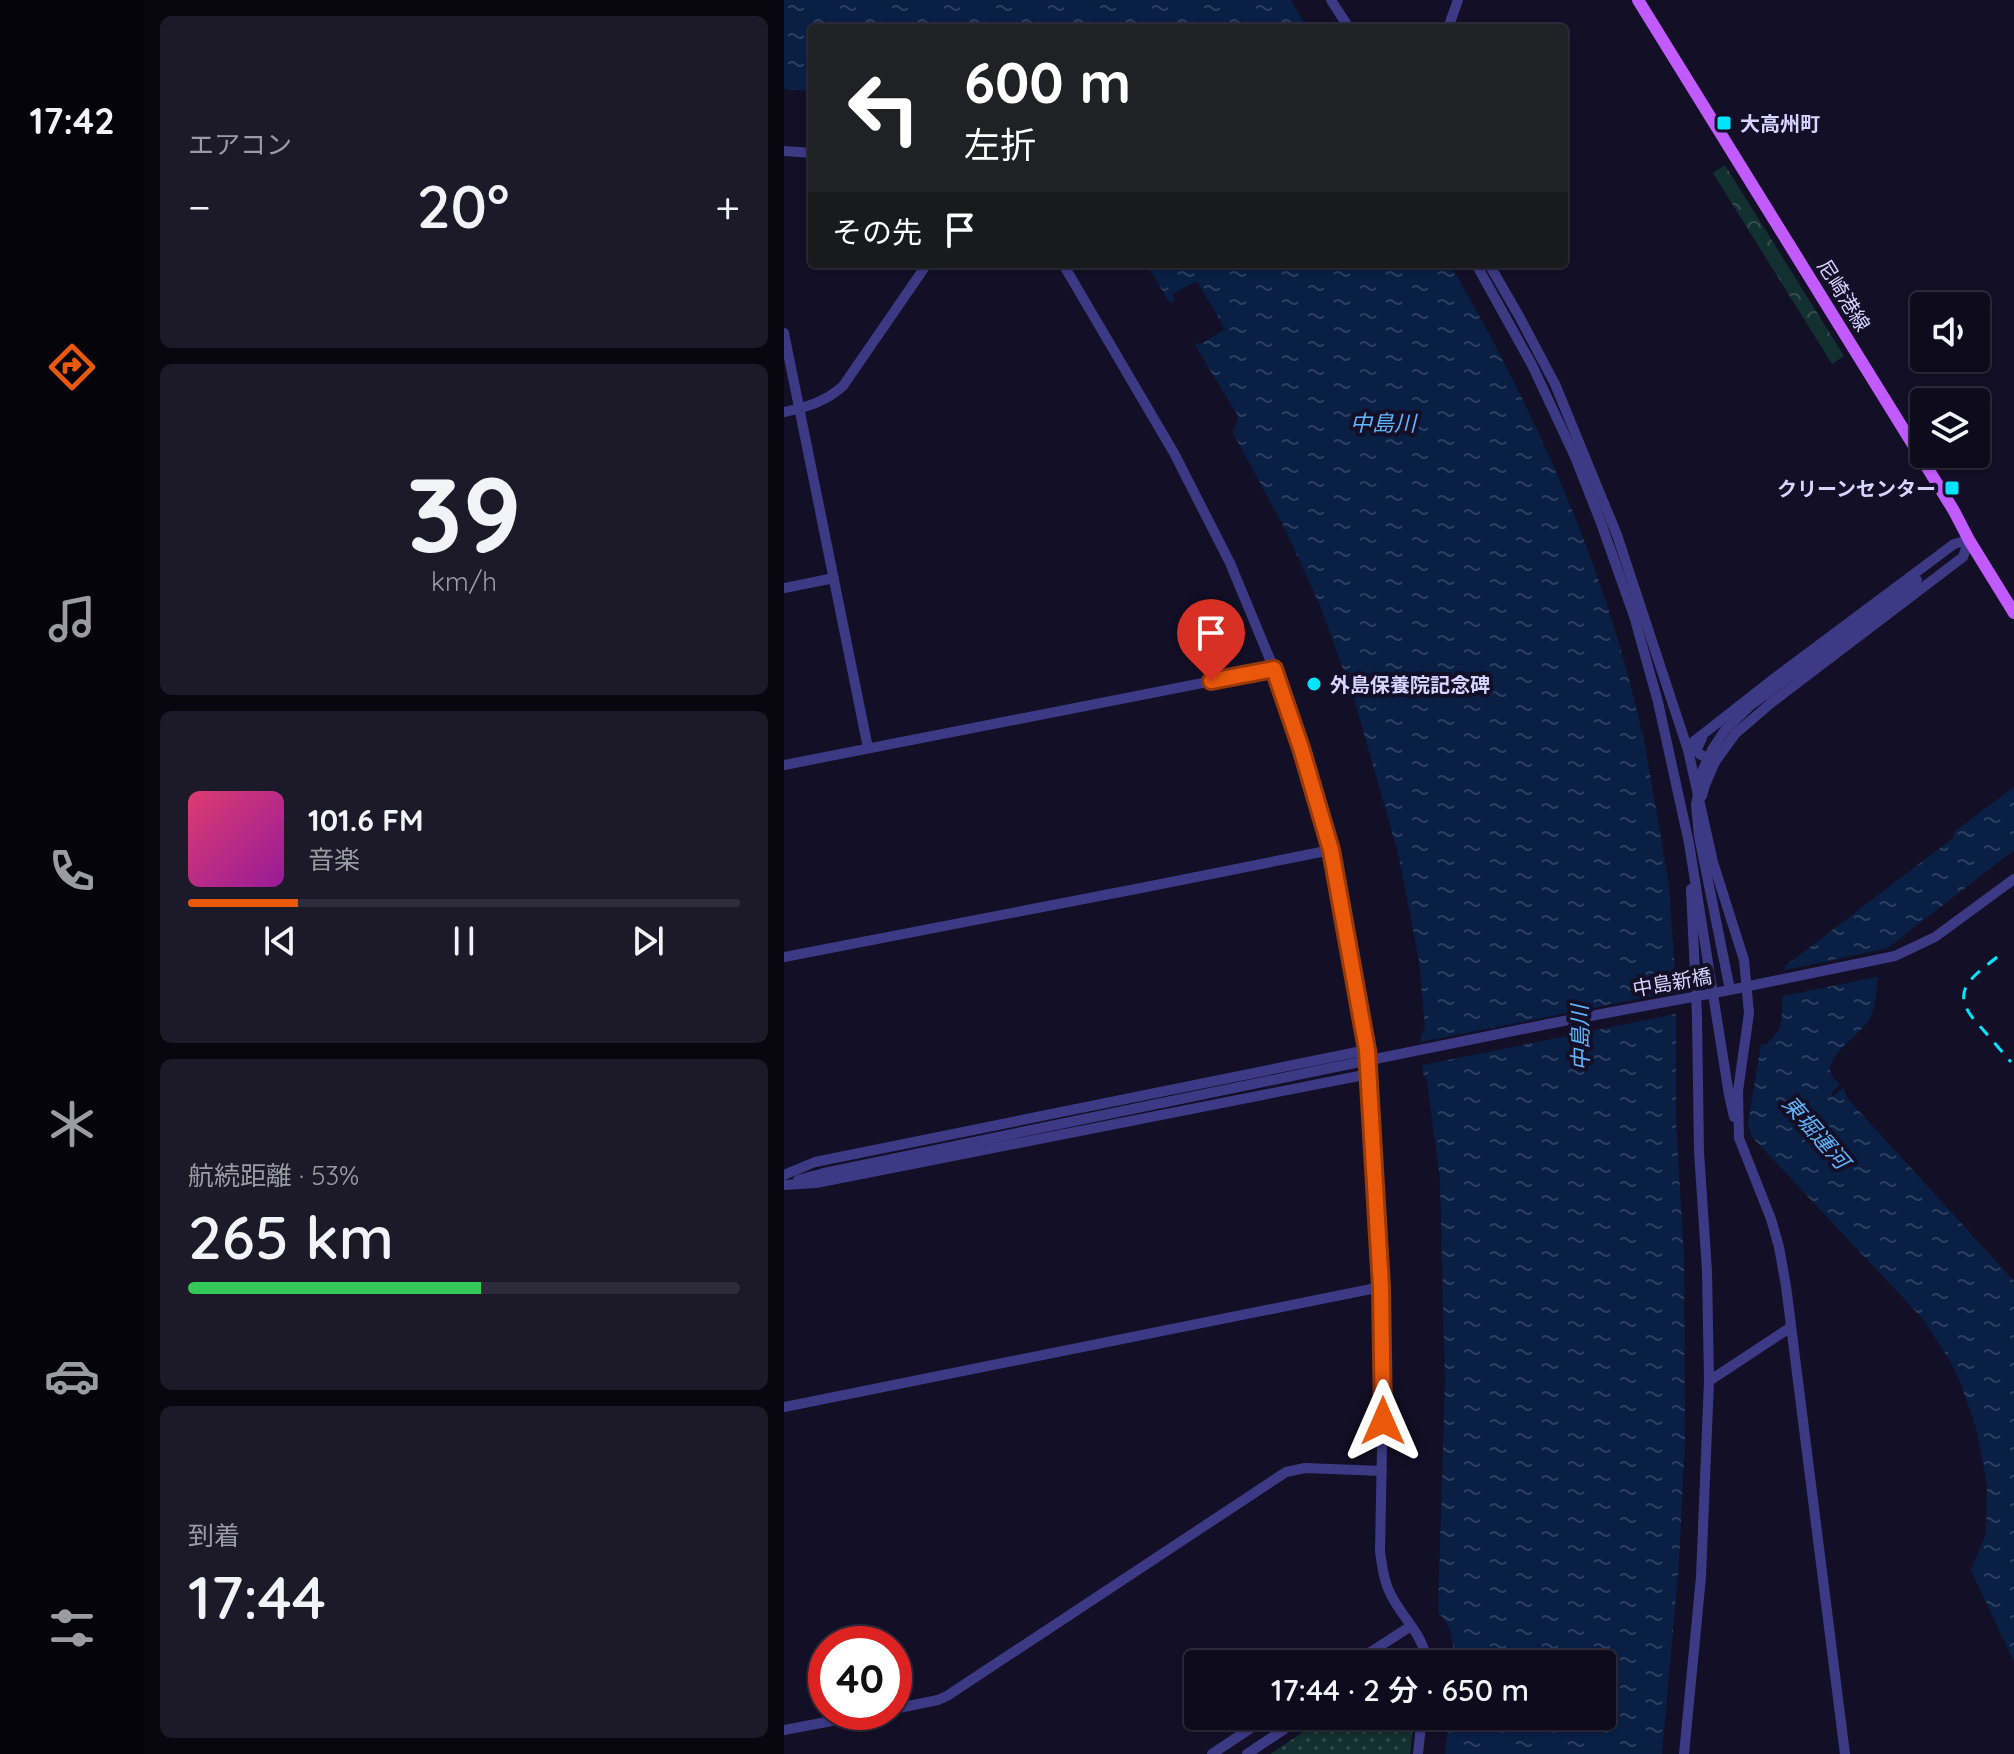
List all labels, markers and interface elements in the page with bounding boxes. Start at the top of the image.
text: 600 m [964,47,1131,117]
icon: left [832,56,936,160]
text: 17:42 [29,98,115,143]
place label: 大高州町 [1740,111,1820,136]
marker: 大高州町 [1715,114,1733,132]
text: 左折 [964,122,1036,167]
text: エアコン [188,128,292,161]
text: 20° [417,168,509,243]
text: − [188,179,211,234]
text: + [715,179,740,234]
icon: arrive [938,208,982,252]
text: その先 [832,213,922,251]
street label: 尼崎港線 [1812,254,1876,336]
map controls [1910,292,1990,468]
button: sound [1910,292,1990,372]
icon: directions [44,339,100,395]
button: layers [1910,388,1990,468]
water label: 中島川 [1350,409,1418,437]
text: 39 [407,448,521,578]
place label: クリーンセンター [1777,476,1936,501]
marker: クリーンセンター [1943,479,1961,497]
text: km/h [431,565,497,598]
icon: music [44,591,100,647]
pin [1177,599,1245,681]
icon: arrive [1189,611,1233,655]
place label: 外島保養院記念碑 [1330,672,1490,697]
marker: 外島保養院記念碑 [1305,675,1323,693]
text: 101.6 FM [308,801,424,839]
icon: phone [44,843,100,899]
text: 音楽 [308,843,360,876]
icon: previous [258,919,302,963]
icon: pause [442,919,486,963]
icon: next [626,919,670,963]
street label: 中島新橋 [1630,963,1714,1001]
water label: 中島川 [1565,1003,1595,1071]
water label: 東堀運河 [1777,1090,1858,1177]
icon: climate [44,1096,100,1152]
text: 航続距離 · 53% [188,1159,359,1192]
text: 265 km [188,1199,394,1274]
icon: car [44,1348,100,1404]
position arrow [1341,1379,1425,1463]
text: 到着 [188,1519,240,1552]
text: 17:44 [188,1559,326,1634]
icon: filters [44,1600,100,1656]
speed limit sign: 40 [808,1626,912,1730]
text: 17:44 · 2 分 · 650 m [1271,1671,1529,1709]

